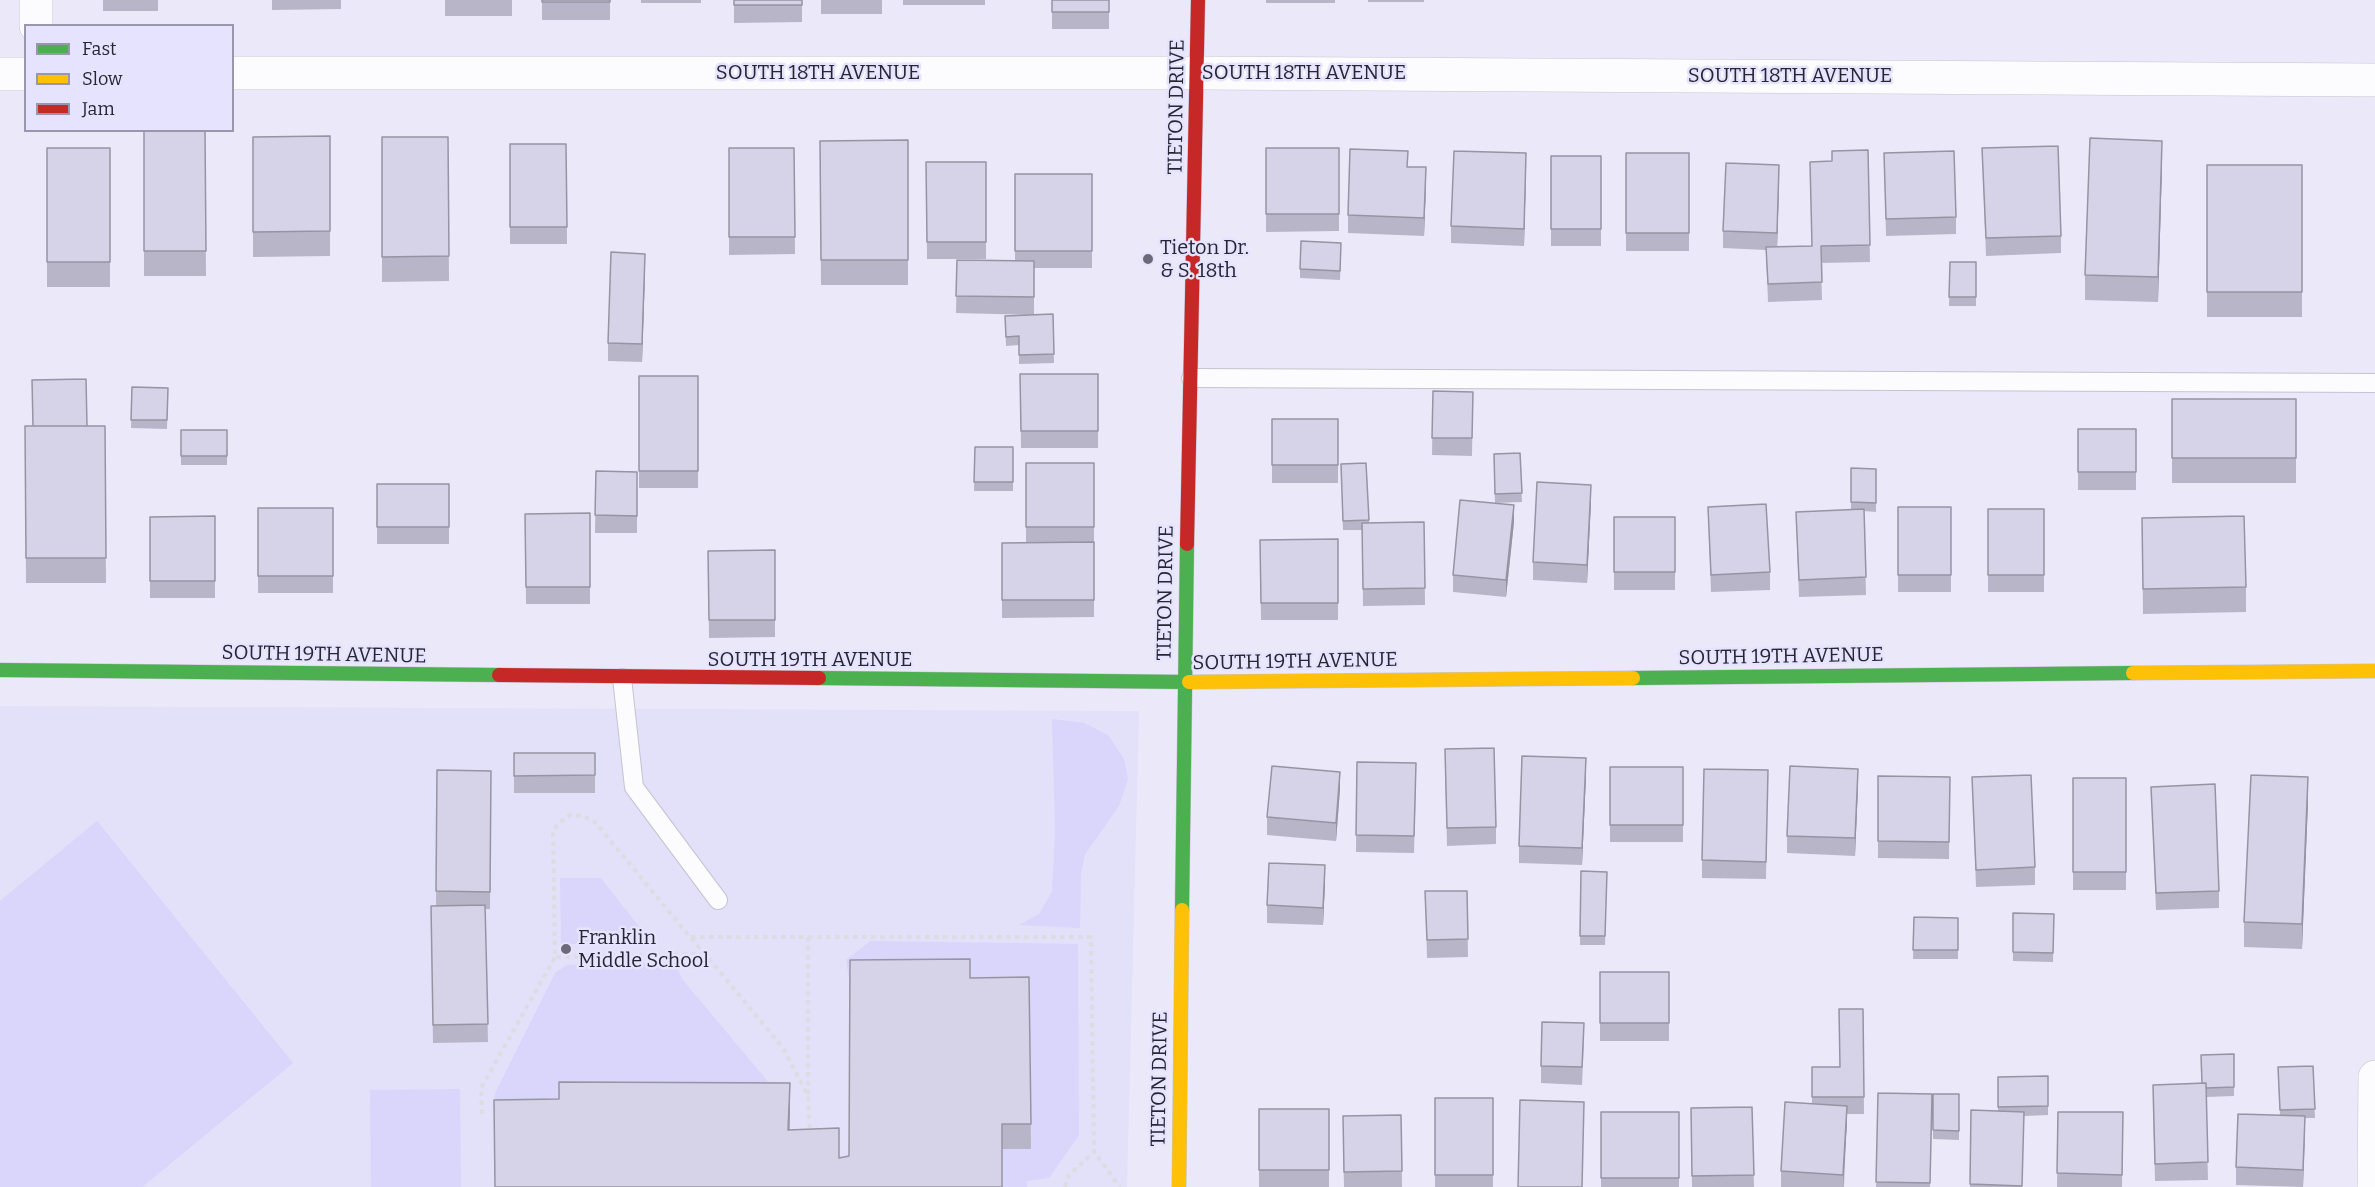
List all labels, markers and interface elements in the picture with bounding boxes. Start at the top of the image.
legend [24,24,234,132]
text: Fast [82,38,117,60]
street label: TIETON DRIVE [1164,39,1190,175]
street label: SOUTH 18TH AVENUE [716,61,920,85]
street label: SOUTH 18TH AVENUE [1202,61,1406,85]
street label: SOUTH 18TH AVENUE [1688,64,1892,88]
text: Slow [82,68,122,90]
text: Jam [82,98,115,120]
place label: Tieton Dr. & S. 18th [1160,236,1249,283]
marker: Tieton Dr. & S. 18th [1141,252,1155,266]
street label: TIETON DRIVE [1153,525,1179,661]
street label: SOUTH 19TH AVENUE [221,641,427,669]
street label: SOUTH 19TH AVENUE [1678,643,1884,671]
street label: SOUTH 19TH AVENUE [707,648,913,672]
street label: SOUTH 19TH AVENUE [1192,648,1398,676]
place label: Franklin Middle School [578,926,709,973]
marker: Franklin Middle School [559,942,573,956]
street label: TIETON DRIVE [1147,1011,1173,1147]

